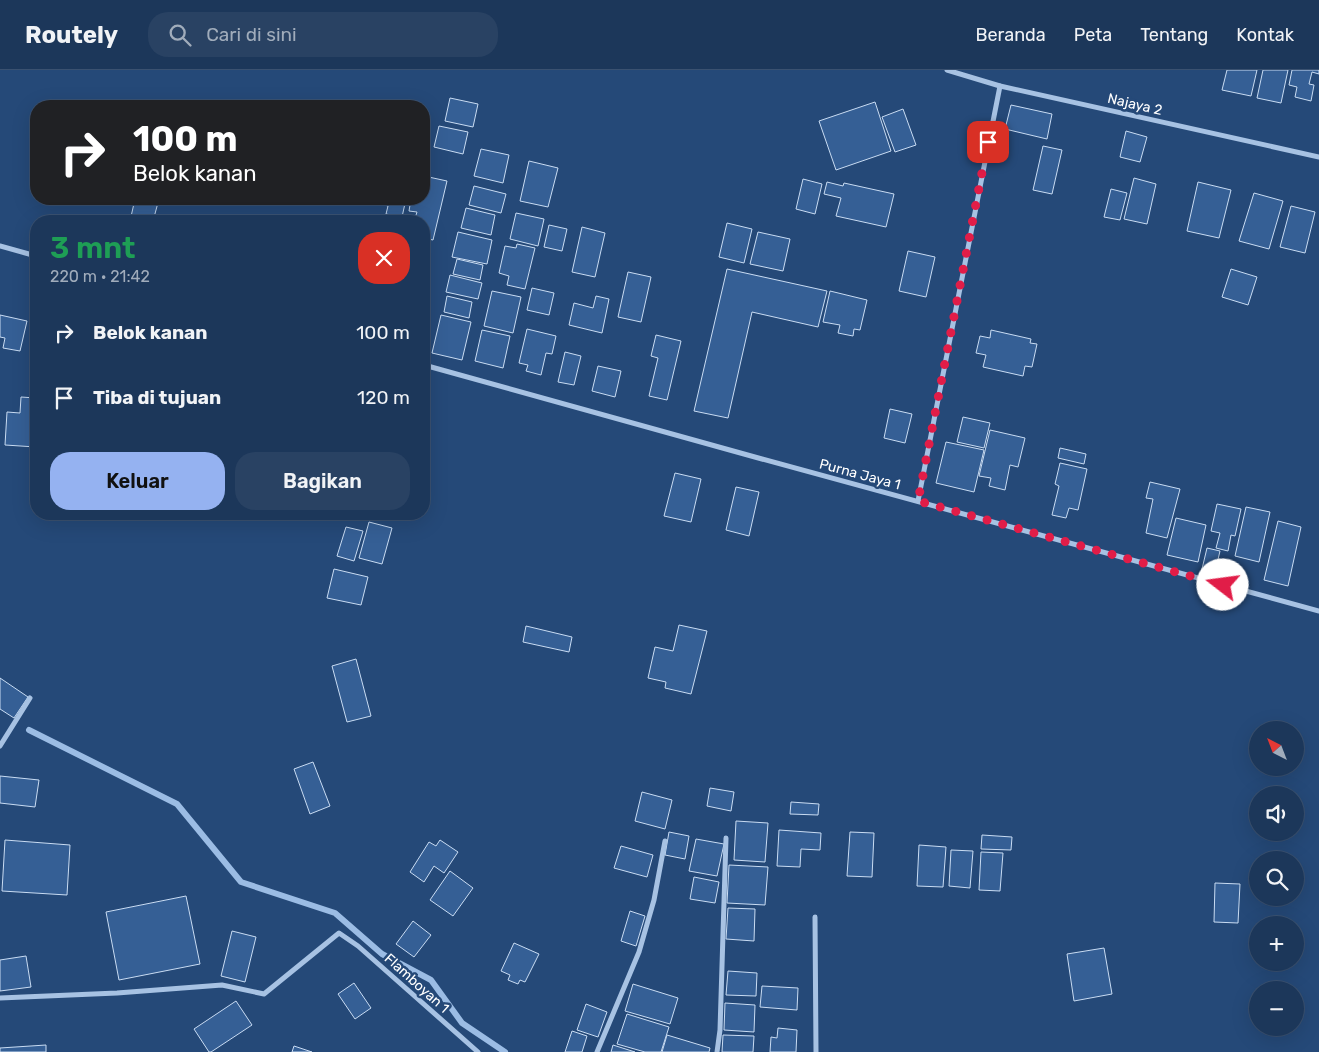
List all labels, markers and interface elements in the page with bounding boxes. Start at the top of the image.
search box [148,12,498,57]
text: Routely [25,21,118,49]
icon: search [166,21,194,49]
text: Cari di sini [206,23,297,46]
text: Beranda [975,24,1046,46]
text: Peta [1074,24,1112,46]
text: Tentang [1140,24,1208,46]
text: Kontak [1236,24,1294,46]
street label: Najaya 2 [1106,90,1164,119]
text: 100 m [133,118,238,160]
icon: right [50,120,115,185]
pin [967,121,1009,163]
icon: arrive [974,128,1002,156]
text: Belok kanan [133,160,257,187]
text: 3 mnt [50,230,135,266]
button: close [358,232,410,284]
text: 220 m · 21:42 [50,267,150,286]
icon: right [50,319,78,347]
text: Belok kanan [93,321,208,344]
text: 100 m [356,321,410,344]
icon: arrive [50,384,78,412]
text: Tiba di tujuan [93,386,221,409]
text: 120 m [357,386,410,409]
button: Keluar [50,452,225,510]
button: Bagikan [235,452,410,510]
street label: Purna Jaya 1 [817,455,902,493]
position arrow [1196,558,1248,610]
north arrow [1249,721,1304,776]
map controls [1249,721,1304,1036]
button: sound [1249,786,1304,841]
button: search [1249,851,1304,906]
button: + [1249,916,1304,971]
street label: Flamboyan 1 [381,950,452,1017]
button: − [1249,981,1304,1036]

